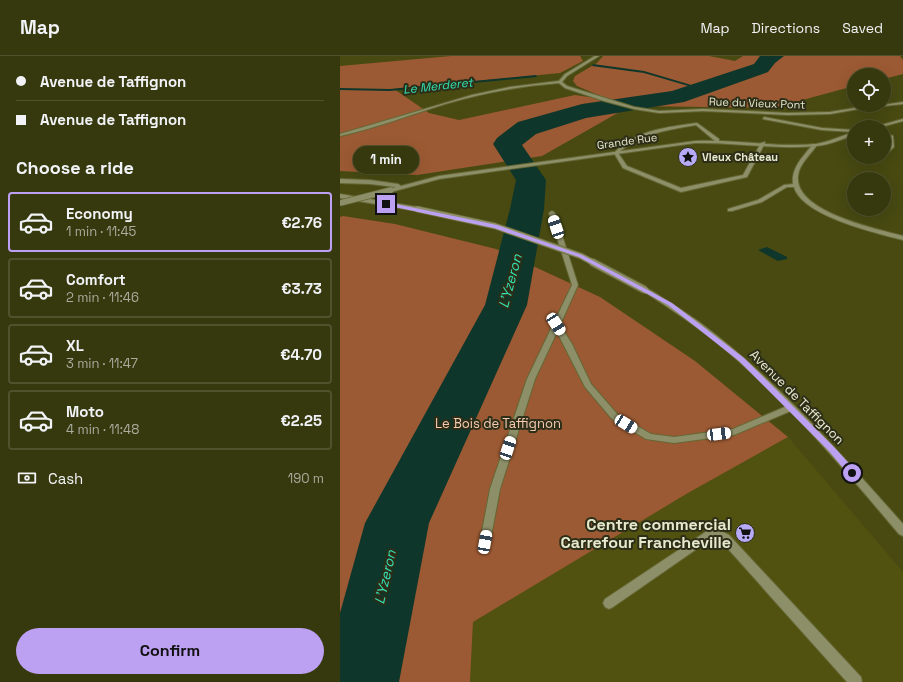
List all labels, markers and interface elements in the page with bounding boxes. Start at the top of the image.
text: Map [20,15,60,40]
text: Map [700,19,730,37]
text: Directions [752,19,820,37]
text: Saved [842,19,883,37]
map controls [847,68,891,216]
button: locate [847,68,891,112]
text: Avenue de Taffignon [40,72,186,91]
water label: Le Merderet [402,74,475,98]
street label: Rue du Vieux Pont [709,94,805,112]
text: Avenue de Taffignon [40,110,186,129]
button: + [847,120,891,164]
street label: Grande Rue [596,130,658,152]
callout: 1 min [353,146,419,174]
place icon: Vieux Château [677,146,699,168]
place label: Vieux Château [702,150,778,164]
text: 1 min [370,151,402,168]
text: Choose a ride [16,156,134,179]
button: − [847,172,891,216]
route end [377,195,395,213]
icon: car [18,204,54,240]
text: Economy [66,204,133,223]
text: €2.76 [281,213,322,232]
car [547,214,565,240]
text: 1 min · 11:45 [66,223,136,240]
water label: L'Yzeron [494,252,526,310]
icon: car [18,270,54,306]
text: Comfort [66,270,126,289]
text: €3.73 [281,279,322,298]
text: 2 min · 11:46 [66,289,139,306]
car [544,311,568,337]
icon: car [18,336,54,372]
text: XL [66,336,84,355]
text: €4.70 [280,345,322,364]
street label: Avenue de Taffignon [746,346,848,448]
text: 3 min · 11:47 [66,355,138,372]
icon: car [18,402,54,438]
text: Moto [66,402,104,421]
text: €2.25 [281,411,322,430]
car [613,413,639,435]
park label: Le Bois de Taffignon [435,415,561,432]
text: 4 min · 11:48 [66,421,139,438]
car [706,427,732,441]
car [499,435,517,461]
route start [843,464,861,482]
icon: cash [16,467,38,489]
text: Cash [48,469,83,488]
text: 190 m [288,470,324,487]
place label: Centre commercial Carrefour Francheville [561,514,731,553]
supermarket icon: Centre commercial Carrefour Francheville [734,522,756,544]
car [477,529,493,555]
water label: L'Yzeron [370,548,400,606]
button: Confirm [16,628,324,674]

